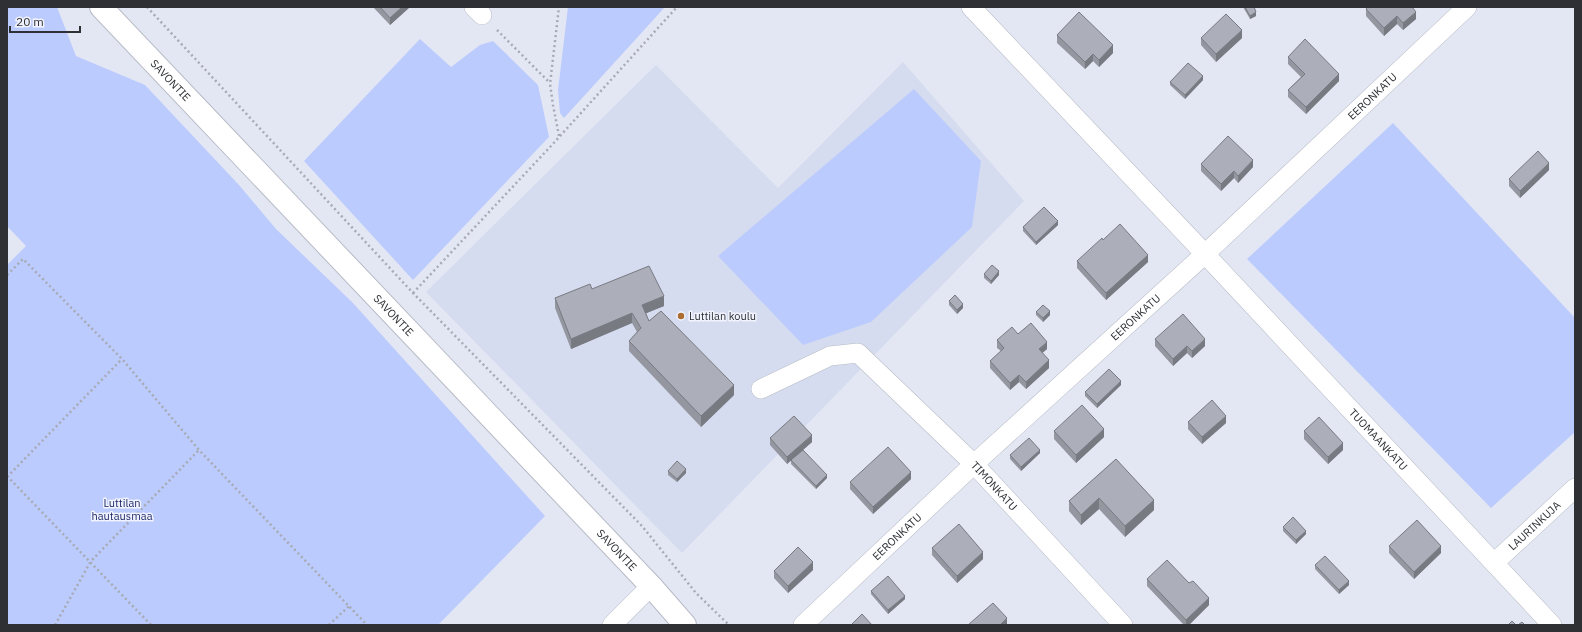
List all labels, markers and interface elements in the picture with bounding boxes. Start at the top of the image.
scale bar [10,8,80,34]
text: 20 m [16,14,44,29]
street label: SAVONTIE [148,56,194,104]
street label: EERONKATU [1345,70,1400,123]
street label: SAVONTIE [371,291,417,339]
street label: EERONKATU [1108,291,1163,343]
place label: Luttilan koulu [689,309,756,323]
marker: Luttilan koulu [676,311,686,321]
street label: TUOMAANKATU [1346,405,1411,473]
street label: TIMONKATU [968,458,1021,513]
park label: Luttilan hautausmaa [91,496,153,523]
street label: LAURINKUJA [1505,498,1563,553]
street label: EERONKATU [869,510,924,563]
street label: SAVONTIE [594,526,640,574]

